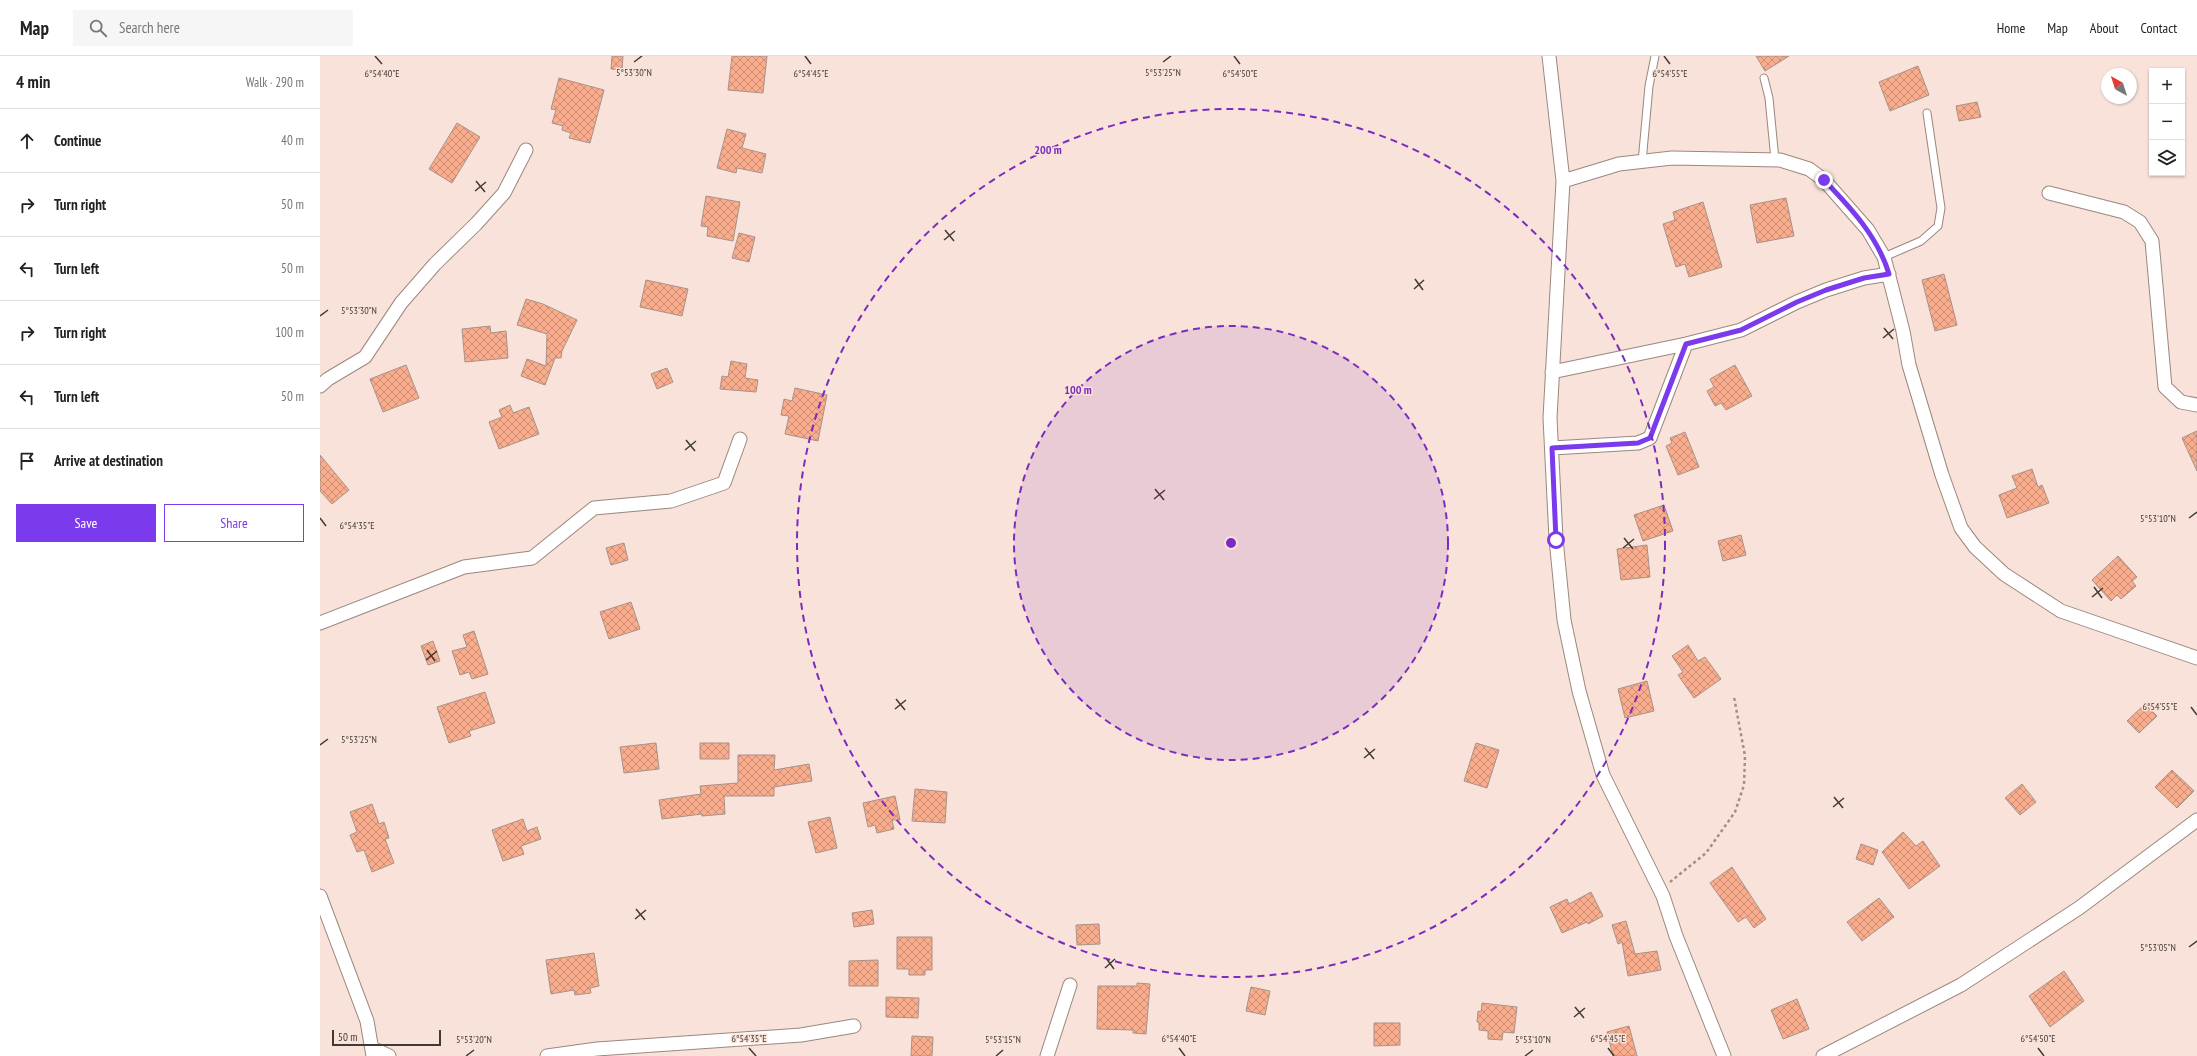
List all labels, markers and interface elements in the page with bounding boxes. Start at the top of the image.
search box [73,10,353,46]
text: Map [20,16,49,40]
icon: search [87,17,109,39]
text: Search here [119,18,180,37]
text: Home [1997,19,2025,37]
text: Map [2047,19,2068,37]
text: About [2090,19,2119,37]
text: Contact [2141,19,2177,37]
text: 5°53'30"N [616,66,652,79]
text: 5°53'25"N [1145,66,1181,79]
text: 6°54'40"E [365,67,399,80]
text: 6°54'45"E [794,67,828,80]
text: 6°54'50"E [1223,67,1257,80]
text: 6°54'55"E [1653,67,1687,80]
north arrow [2101,68,2137,104]
map controls [2149,68,2185,176]
button: + [2149,68,2185,104]
text: 4 min [16,71,50,93]
text: Walk · 290 m [246,74,304,91]
button: − [2149,104,2185,140]
icon: ahead [16,130,38,152]
text: Continue [54,131,101,150]
text: 40 m [281,132,304,149]
button: layers [2149,140,2185,176]
text: 200 m [1034,142,1062,157]
route end [1815,171,1833,189]
icon: right [16,194,38,216]
text: Turn right [54,195,106,214]
text: 50 m [281,196,304,213]
icon: left [16,258,38,280]
text: Turn left [54,259,99,278]
text: 50 m [281,260,304,277]
text: 5°53'30"N [341,304,377,317]
icon: right [16,322,38,344]
text: Turn right [54,323,106,342]
text: 100 m [275,324,304,341]
text: 100 m [1064,382,1092,397]
icon: left [16,386,38,408]
text: Turn left [54,387,99,406]
text: 50 m [281,388,304,405]
icon: arrive [16,450,38,472]
text: Arrive at destination [54,451,163,470]
button: Save [16,504,156,542]
button: Share [164,504,304,542]
text: 5°53'10"N [2140,512,2176,525]
text: 6°54'35"E [340,519,374,532]
route start [1547,531,1565,549]
centre of rings [1224,536,1238,550]
text: 6°54'55"E [2143,700,2177,713]
text: 5°53'25"N [341,733,377,746]
text: 5°53'05"N [2140,941,2176,954]
scale bar [332,1028,441,1047]
text: 50 m [338,1030,357,1044]
text: 6°54'35"E [732,1032,766,1045]
text: 6°54'40"E [1162,1032,1196,1045]
text: 6°54'45"E [1591,1032,1625,1045]
text: 6°54'50"E [2021,1032,2055,1045]
text: 5°53'20"N [456,1033,492,1046]
text: 5°53'15"N [985,1033,1021,1046]
text: 5°53'10"N [1515,1033,1551,1046]

